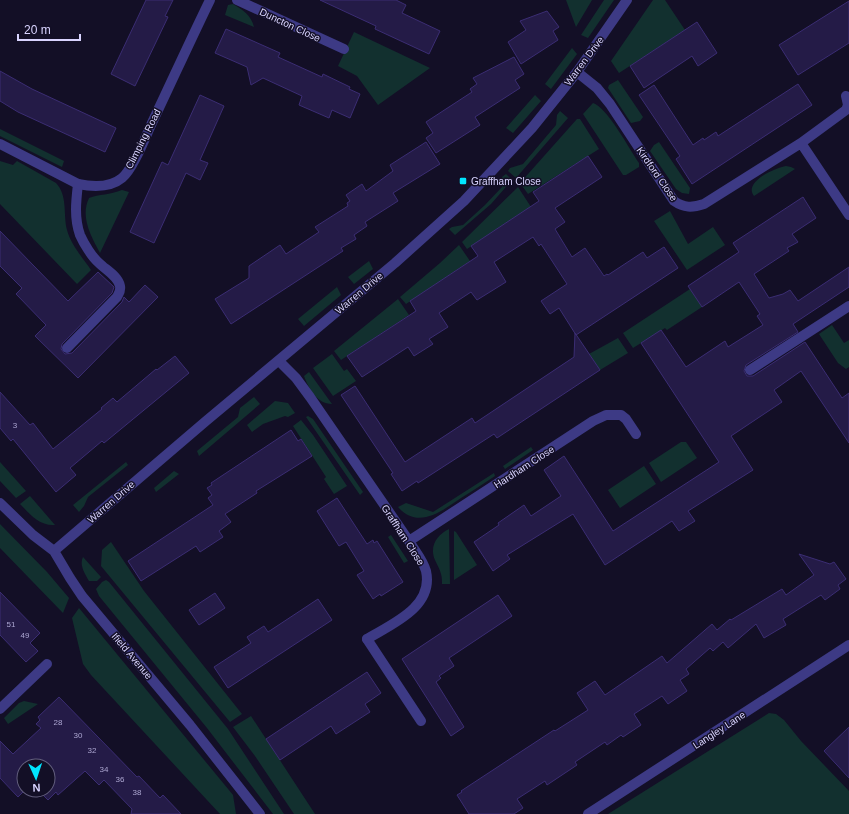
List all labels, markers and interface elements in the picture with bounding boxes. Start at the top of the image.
street label: Duncton Close [258,6,322,44]
scale bar [18,16,80,42]
text: 20 m [24,23,51,37]
street label: Warren Drive [562,34,606,88]
street label: Climping Road [123,107,163,171]
street label: Kirdford Close [634,145,680,203]
marker: Graffham Close [458,176,468,186]
place label: Graffham Close [471,176,541,187]
street label: Warren Drive [333,270,385,316]
house number: 3 [13,421,18,430]
street label: Hardham Close [492,443,556,491]
street label: Warren Drive [85,478,137,525]
street label: Graffham Close [379,503,427,568]
house number: 51 [7,620,16,629]
house number: 49 [21,631,30,640]
street label: Ifield Avenue [109,631,155,682]
street label: Langley Lane [691,709,748,751]
house number: 28 [54,718,63,727]
house number: 30 [74,731,83,740]
house number: 32 [88,746,97,755]
north arrow [16,758,56,798]
house number: 34 [100,765,109,774]
house number: 36 [116,775,125,784]
text: N [32,782,41,794]
house number: 38 [133,788,142,797]

